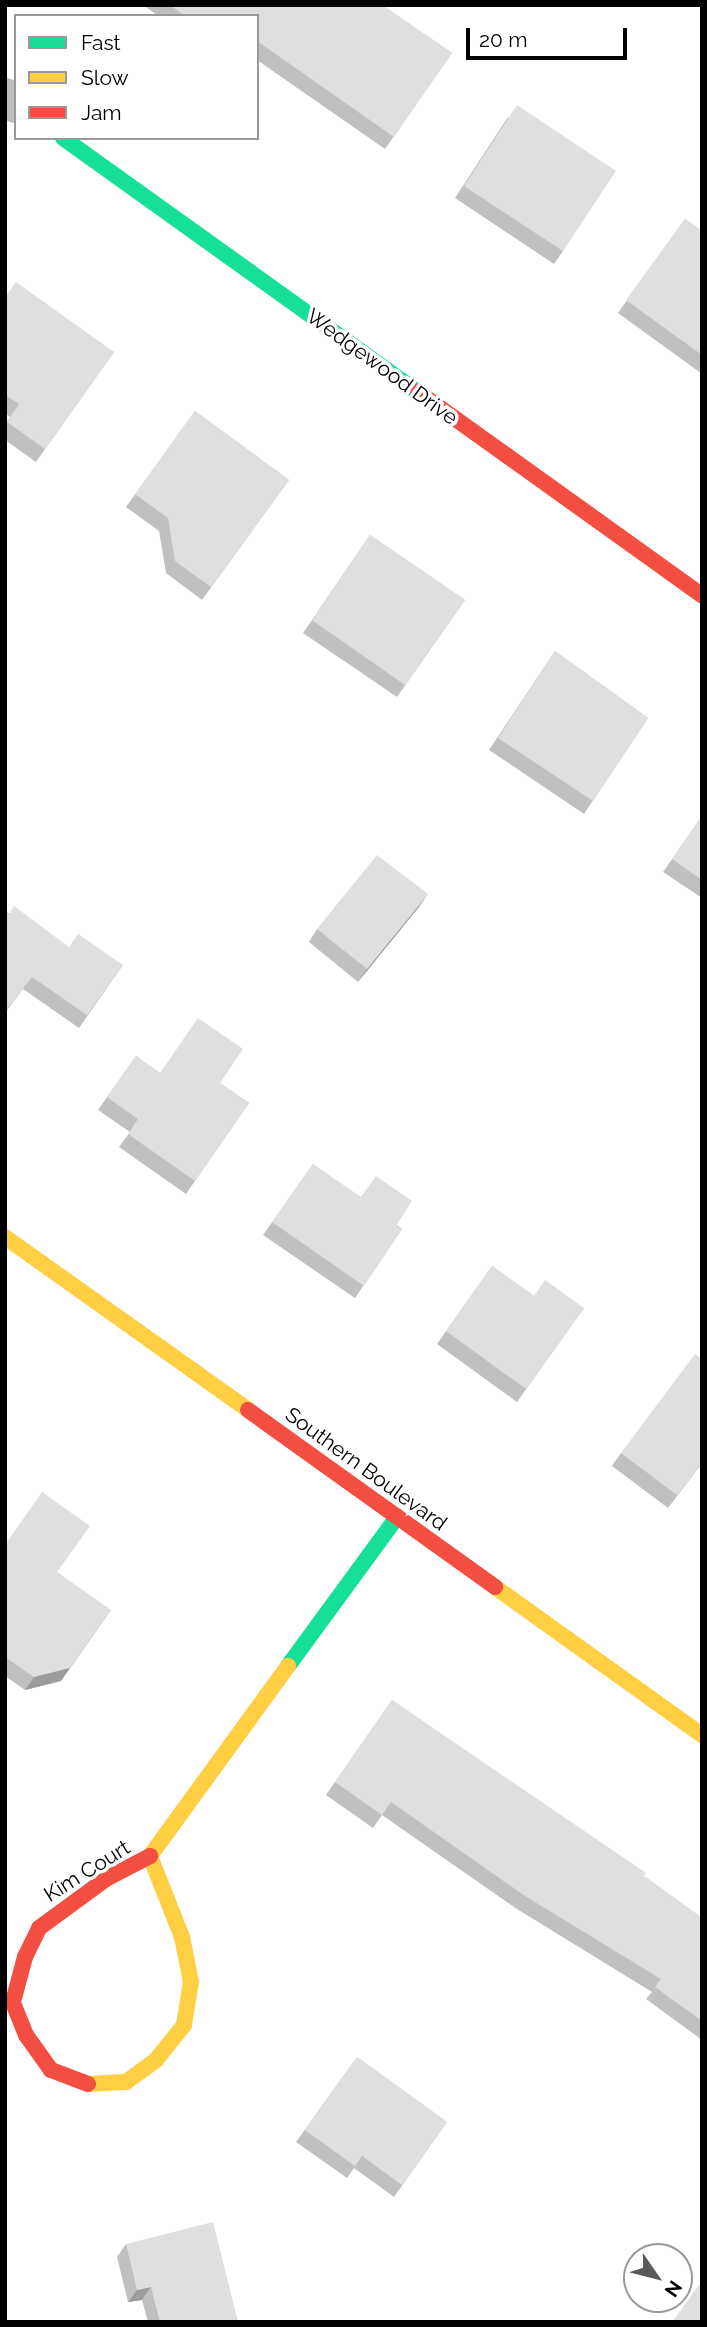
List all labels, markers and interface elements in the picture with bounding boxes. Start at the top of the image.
legend [14,14,259,140]
scale bar [469,14,630,58]
text: 20 m [479,27,527,52]
text: Fast [81,30,121,55]
text: Slow [81,65,129,90]
text: Jam [81,100,122,125]
street label: Wedgewood Drive [301,304,463,430]
street label: Southern Boulevard [280,1402,452,1536]
street label: Kim Court [39,1835,135,1907]
north arrow [623,2243,693,2313]
text: N [660,2277,687,2301]

